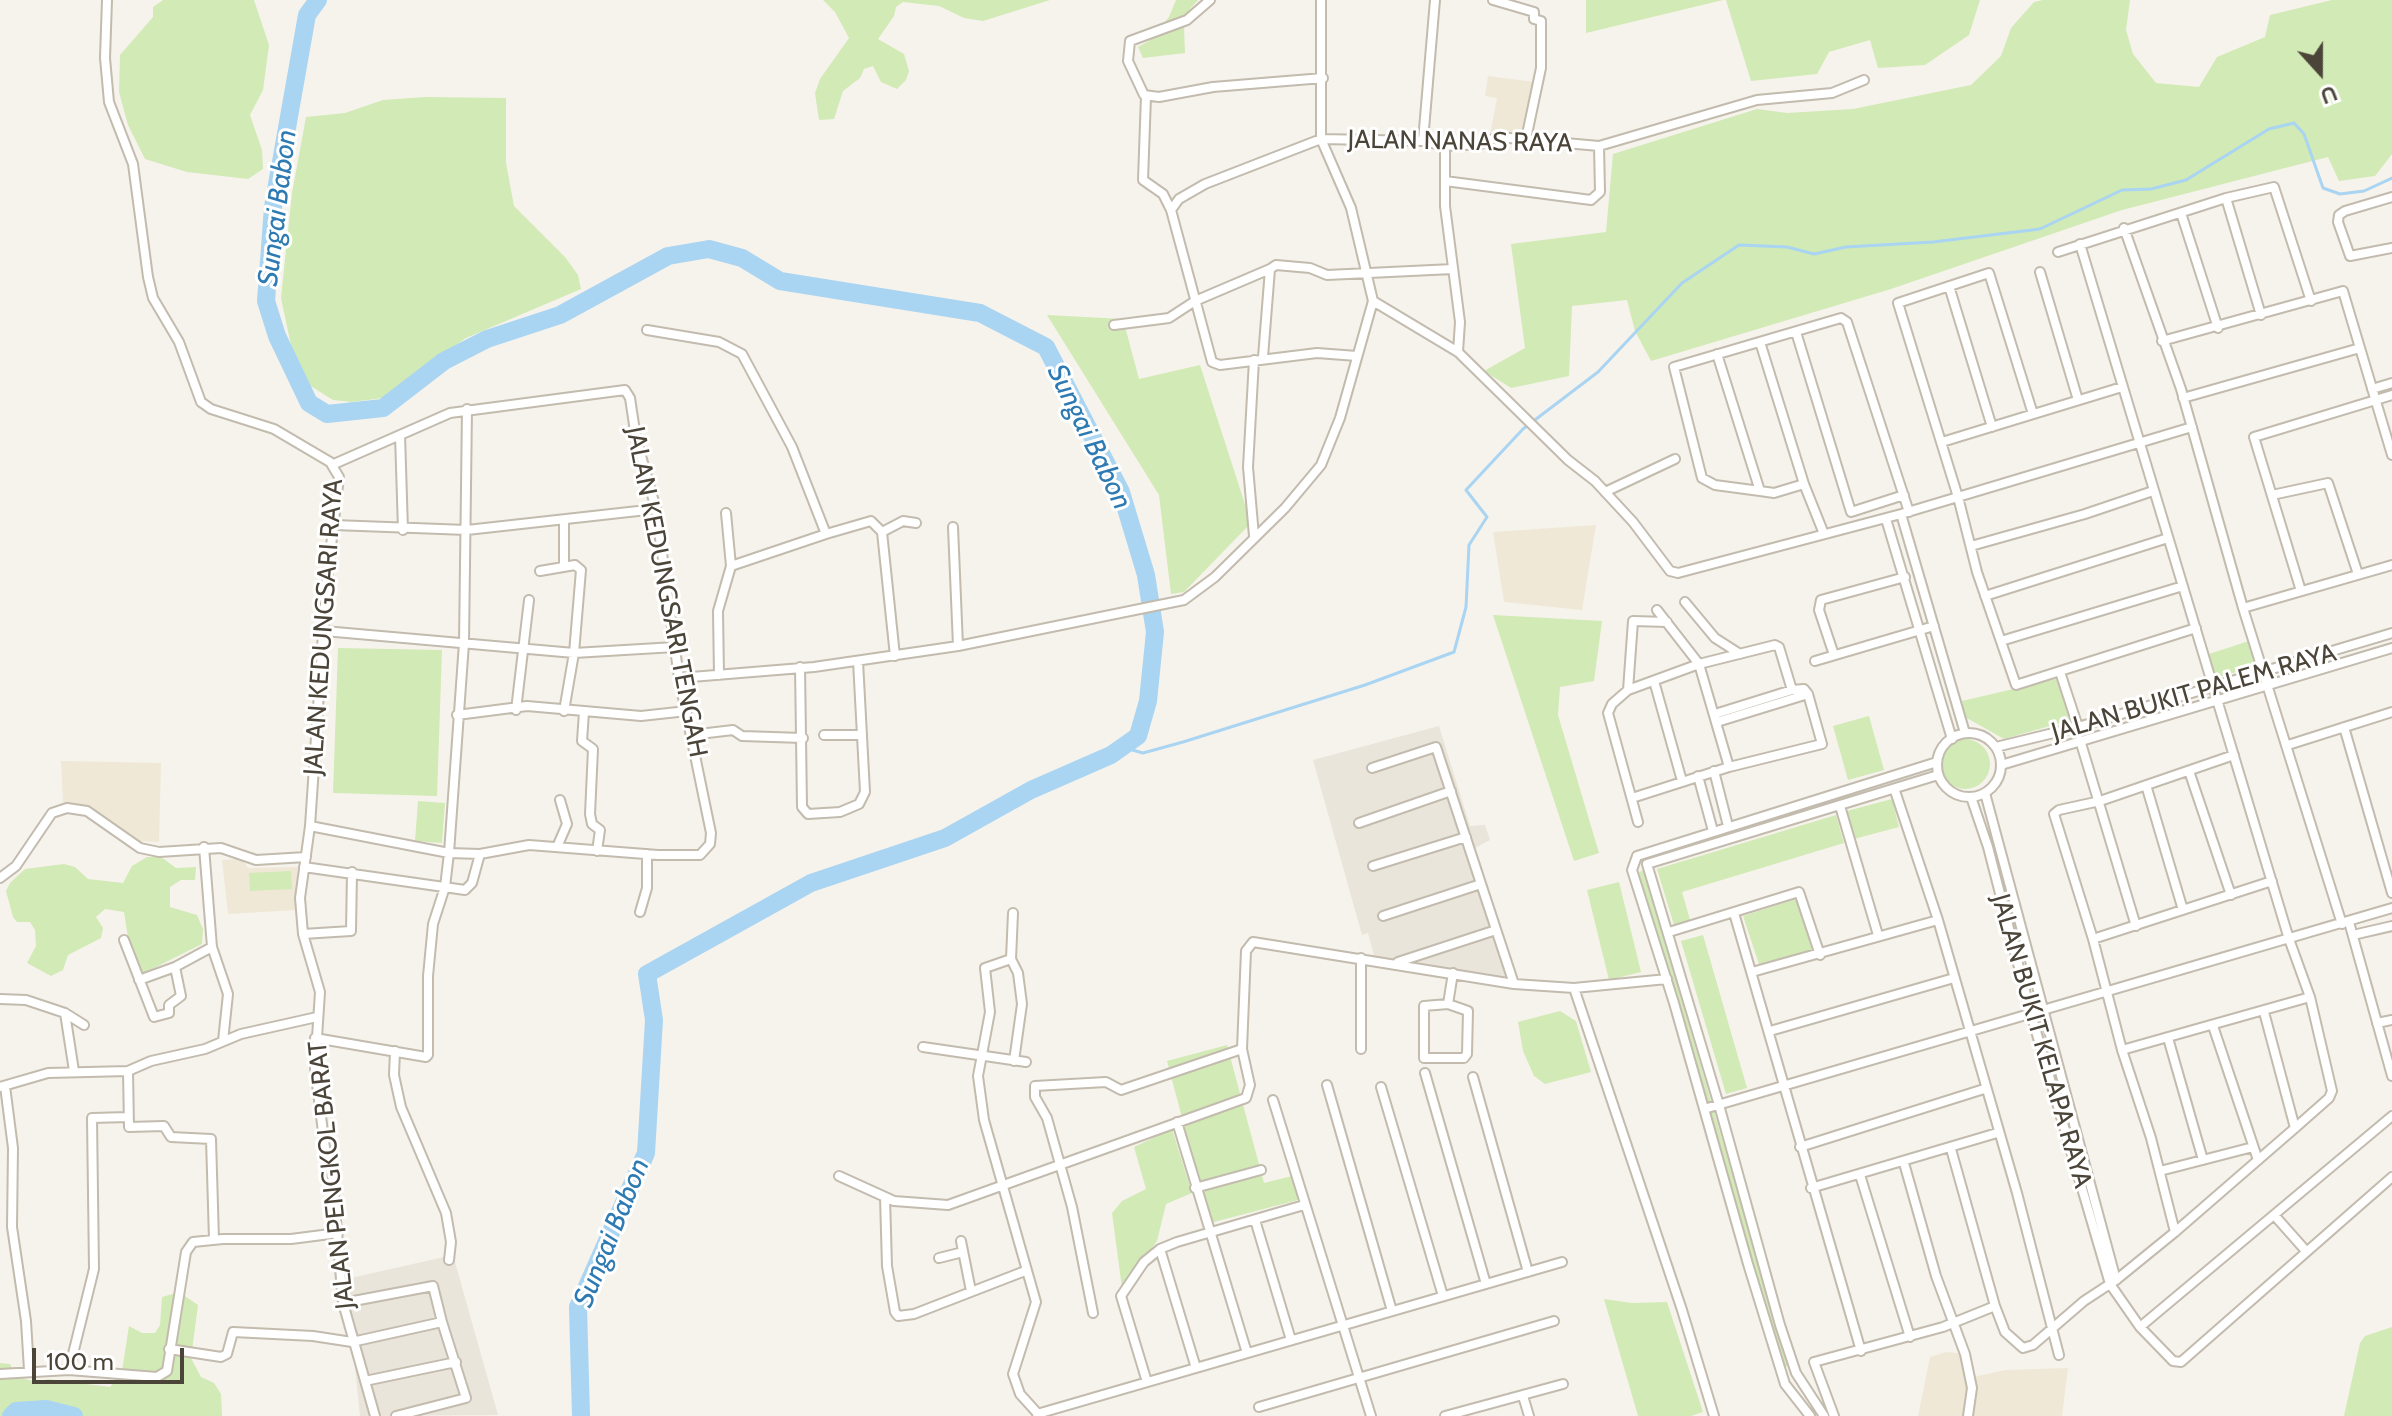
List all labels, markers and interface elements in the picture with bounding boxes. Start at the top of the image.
north arrow [2280,32,2360,112]
text: U [2317,79,2341,110]
street label: JALAN NANAS RAYA [1347,124,1573,160]
water label: Sungai Babon [252,128,304,288]
water label: Sungai Babon [1039,359,1139,515]
street label: JALAN KEDUNGSARI TENGAH [619,424,713,760]
street label: JALAN KEDUNGSARI RAYA [298,478,350,776]
street label: JALAN BUKIT PALEM RAYA [2048,637,2340,749]
street label: JALAN BUKIT KELAPA RAYA [1984,890,2098,1192]
street label: JALAN PENGKOL BARAT [302,1039,362,1311]
water label: Sungai Babon [567,1154,657,1312]
scale bar [36,1332,188,1382]
text: 100 m [46,1347,114,1376]

